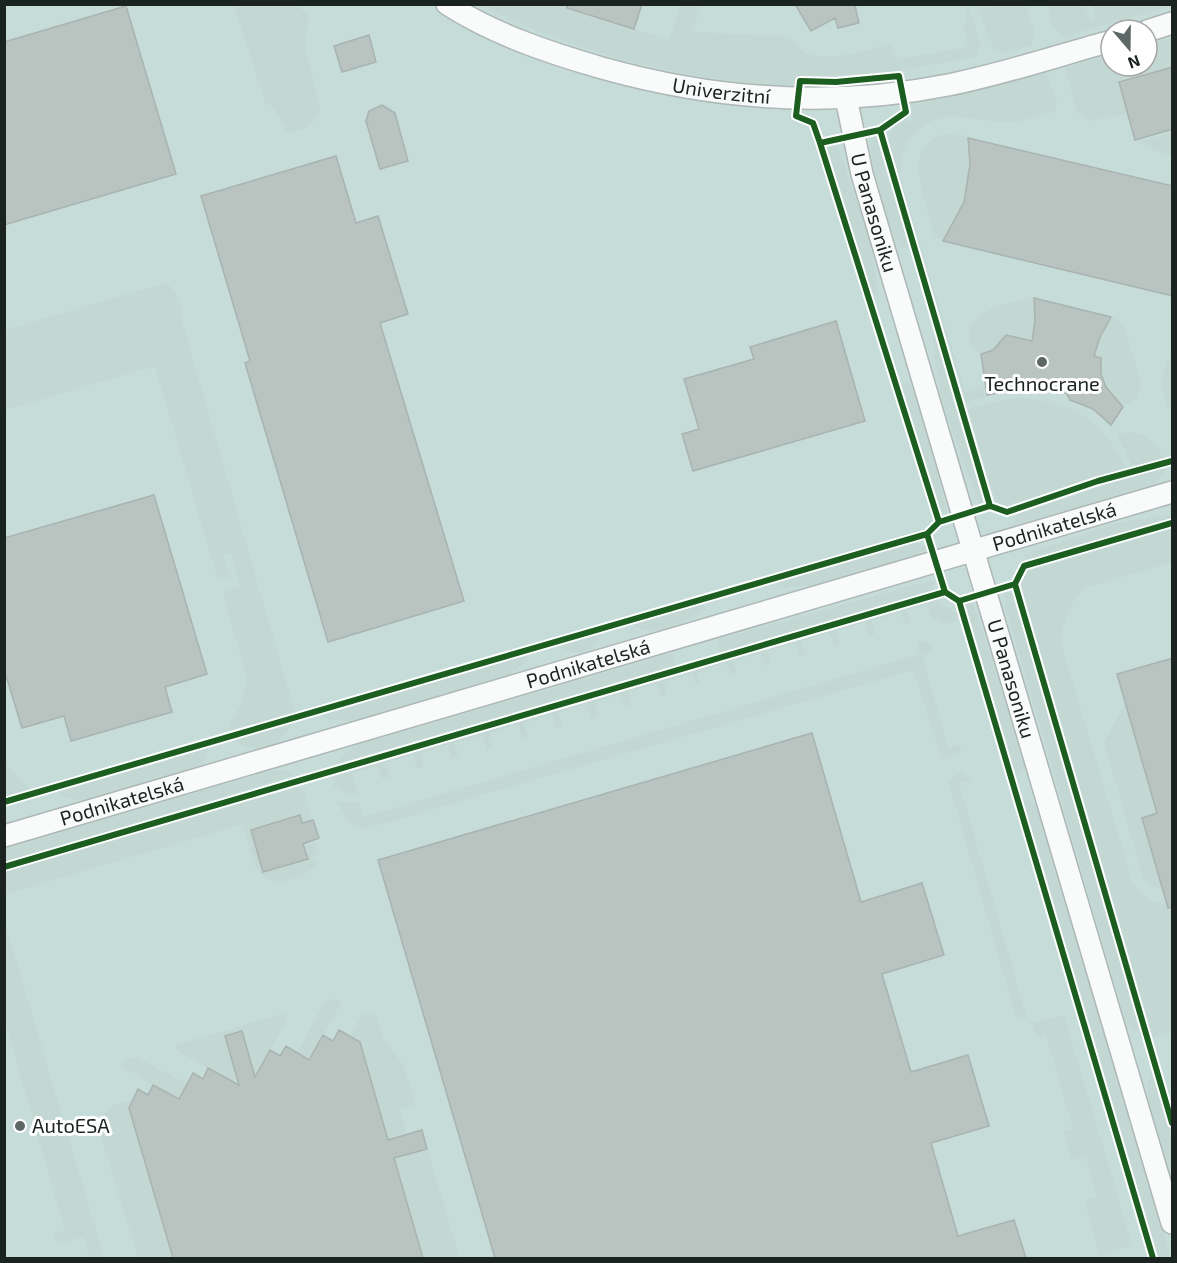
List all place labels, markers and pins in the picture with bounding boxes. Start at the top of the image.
marker: Technocrane [1035,355,1049,369]
place label: Technocrane [984,371,1100,395]
place label: AutoESA [32,1113,110,1137]
marker: AutoESA [13,1119,27,1133]

